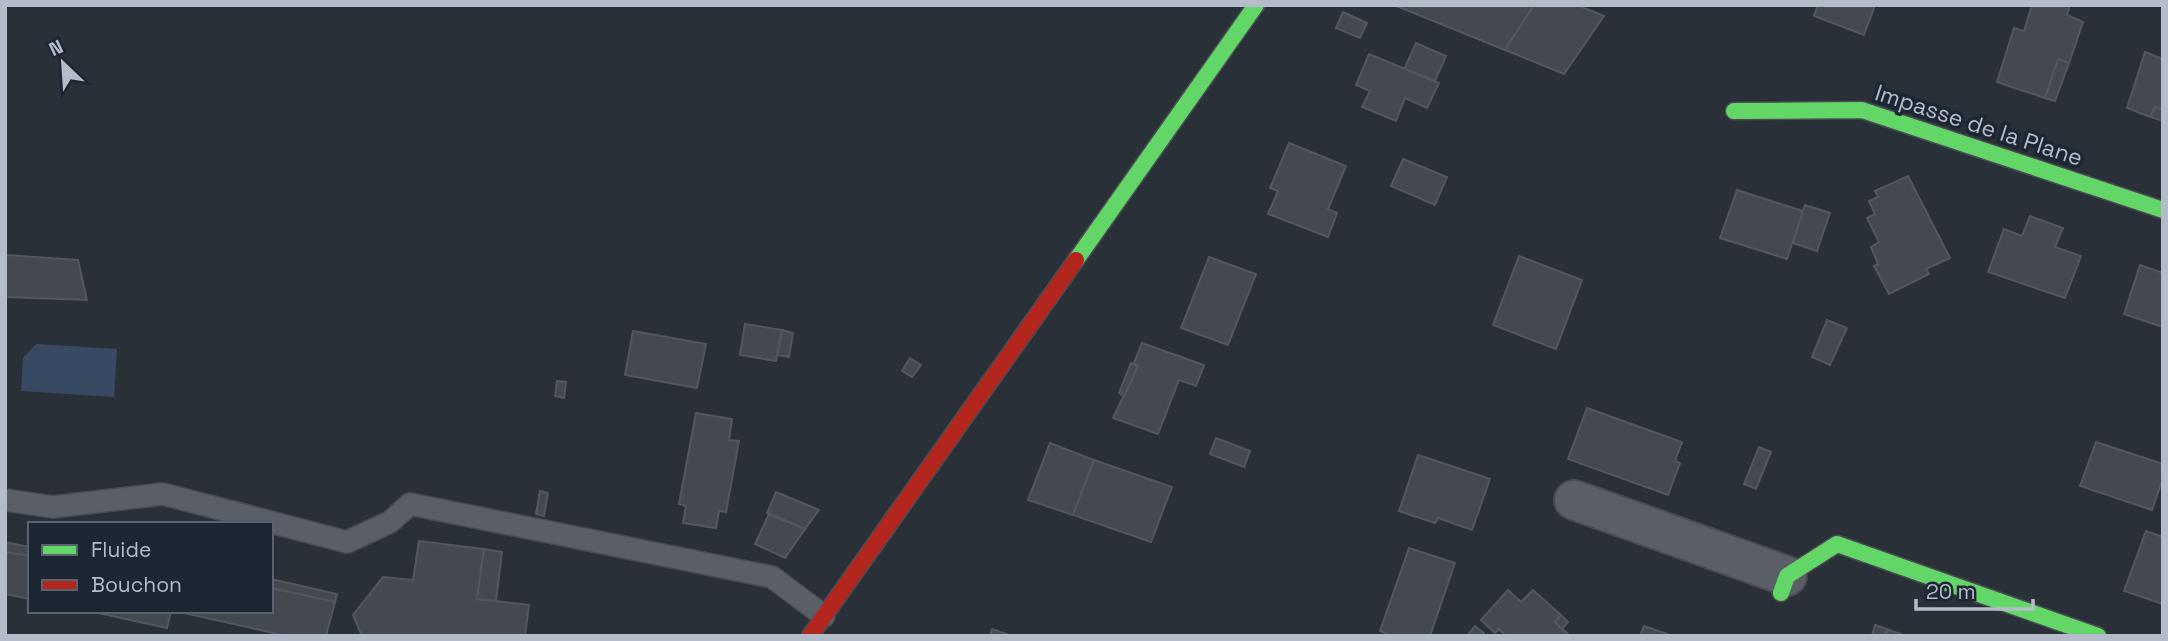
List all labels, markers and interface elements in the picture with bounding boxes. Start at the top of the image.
north arrow [28,28,98,98]
text: N [45,34,67,62]
street label: Impasse de la Plane [1871,77,2087,173]
legend [28,522,273,613]
text: Fluide [91,536,151,563]
scale bar [1916,568,2033,612]
text: Bouchon [91,571,182,598]
text: 20 m [1926,578,1976,605]

